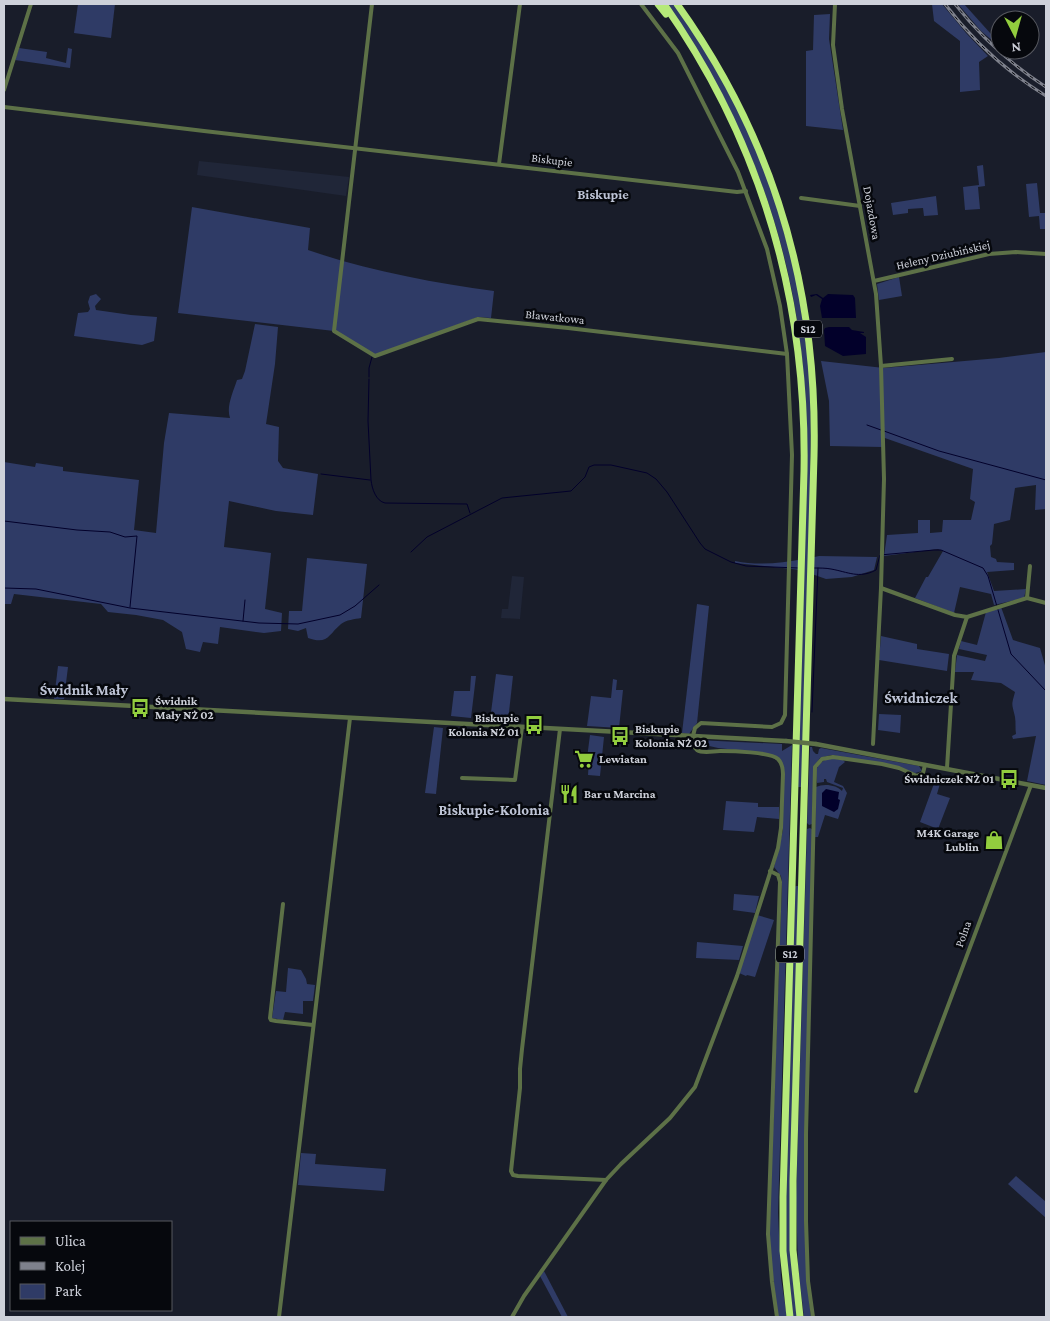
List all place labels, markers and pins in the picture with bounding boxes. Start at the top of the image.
place label: Świdnik Mały NŻ 02 [155,694,214,722]
bus stop icon: Świdnik Mały NŻ 02 [129,697,151,719]
place label: Biskupie Kolonia NŻ 01 [448,711,520,739]
bus stop icon: Biskupie Kolonia NŻ 01 [523,714,545,736]
place label: Biskupie Kolonia NŻ 02 [635,722,707,750]
bus stop icon: Biskupie Kolonia NŻ 02 [609,725,631,747]
supermarket icon: Lewiatan [573,748,595,770]
place label: Lewiatan [599,752,647,766]
bus stop icon: Świdniczek NŻ 01 [998,768,1020,790]
place label: Świdniczek NŻ 01 [904,772,995,786]
restaurant icon: Bar u Marcina [558,783,580,805]
place label: Bar u Marcina [584,787,656,801]
place label: M4K Garage Lublin [917,826,979,854]
shop icon: M4K Garage Lublin [983,829,1005,851]

